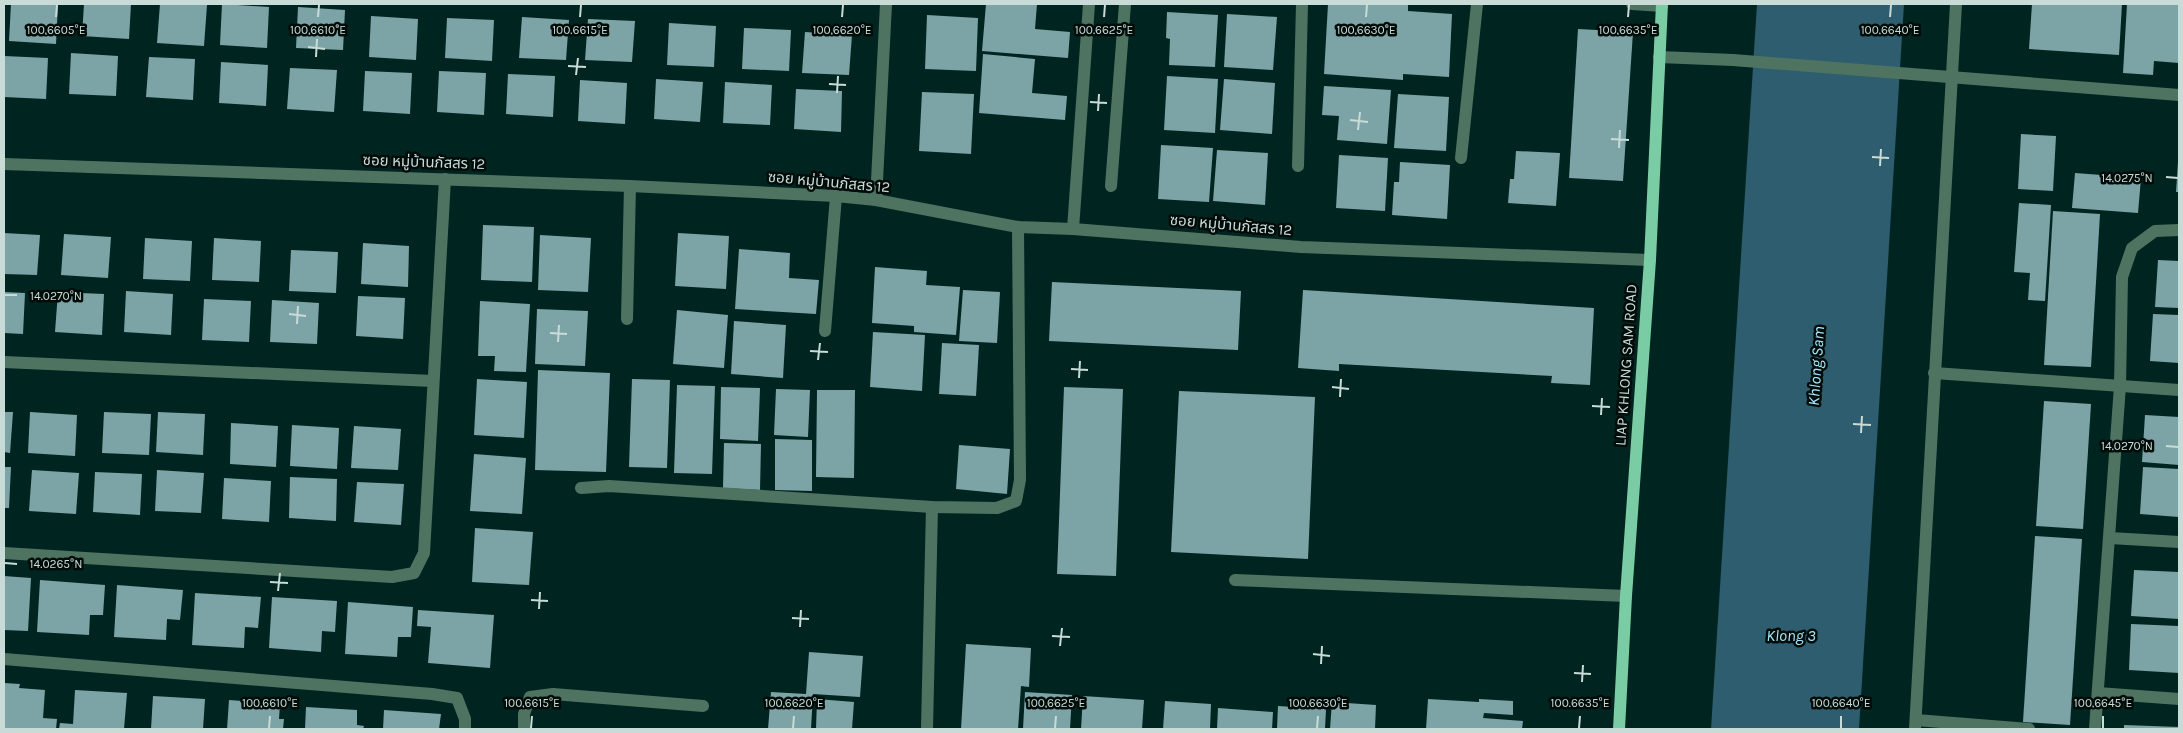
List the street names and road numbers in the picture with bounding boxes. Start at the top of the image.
street label: ซอย หมู่บ้านภัสสร 12 [362,151,486,173]
street label: ซอย หมู่บ้านภัสสร 12 [767,168,891,196]
street label: ซอย หมู่บ้านภัสสร 12 [1169,211,1293,239]
street label: LIAP KHLONG SAM ROAD [1611,283,1641,447]

